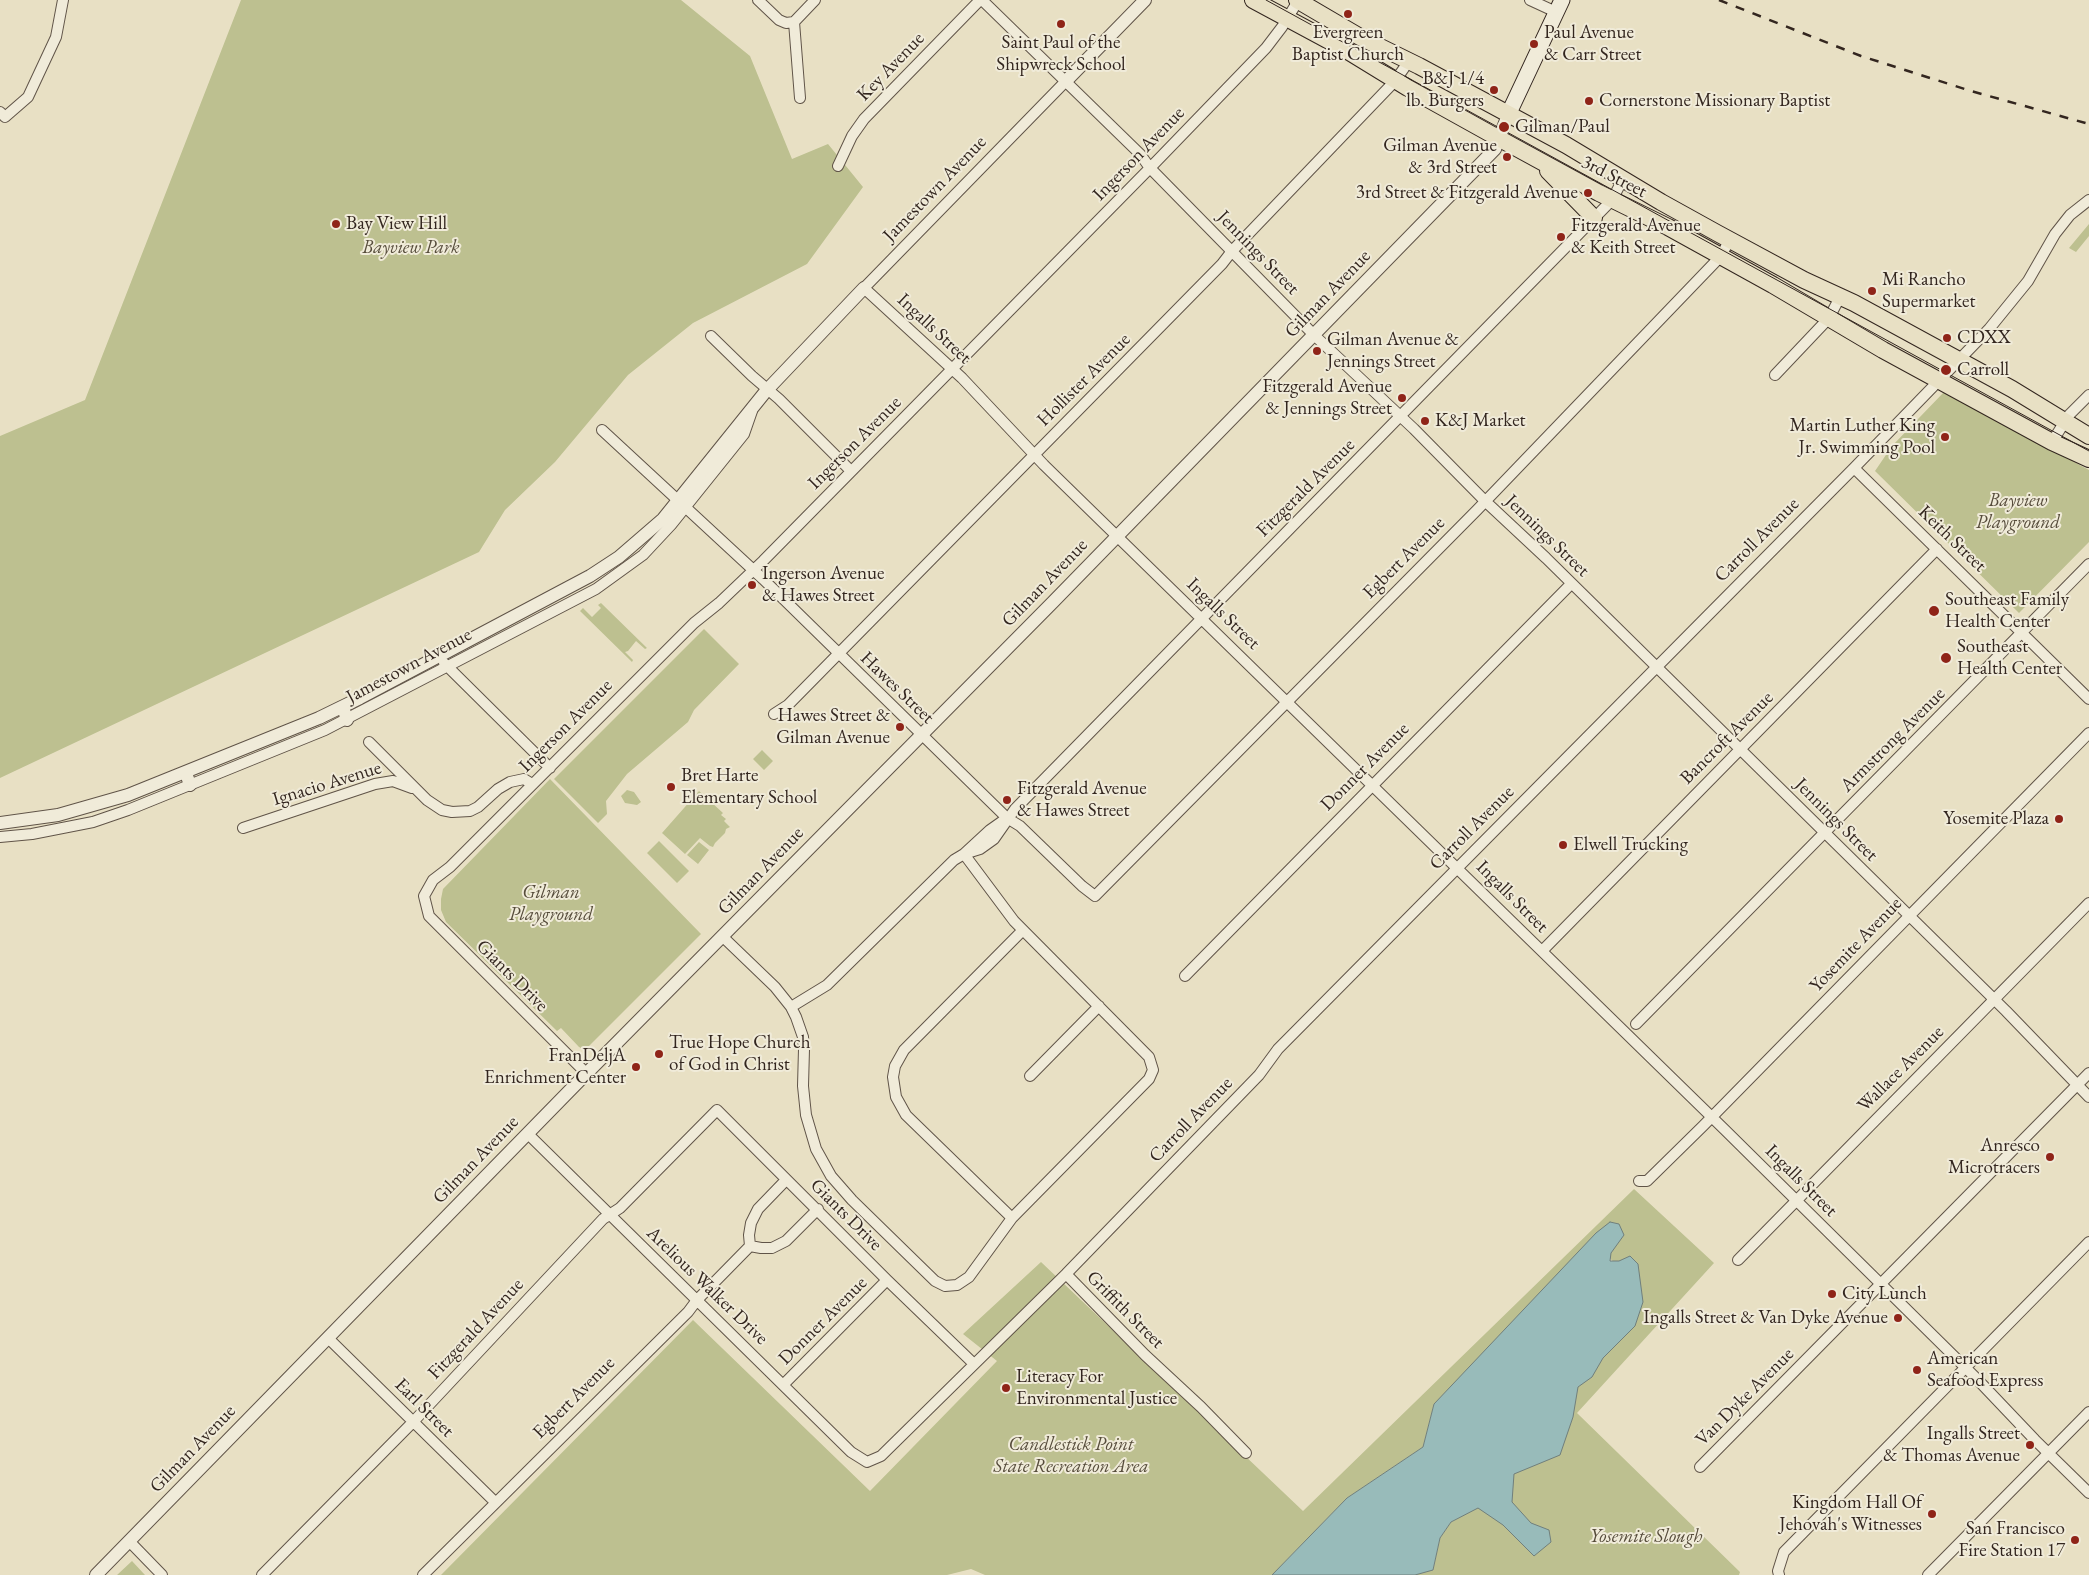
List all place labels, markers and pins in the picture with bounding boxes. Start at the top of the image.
marker: Evergreen Baptist Church [1342,8,1354,20]
marker: Saint Paul of the Shipwreck School [1055,18,1067,30]
place label: Evergreen Baptist Church [1292,22,1404,66]
place label: Paul Avenue & Carr Street [1544,22,1641,66]
place label: Saint Paul of the Shipwreck School [996,32,1126,76]
marker: Paul Avenue & Carr Street [1528,38,1540,50]
place label: B&J 1/4 lb. Burgers [1406,68,1484,112]
marker: B&J 1/4 lb. Burgers [1488,84,1500,96]
place label: Cornerstone Missionary Baptist [1599,90,1830,112]
marker: Cornerstone Missionary Baptist [1583,95,1595,107]
place label: Gilman/Paul [1515,116,1610,138]
marker: Gilman/Paul [1497,120,1511,134]
place label: Gilman Avenue & 3rd Street [1383,135,1497,179]
marker: Gilman Avenue & 3rd Street [1501,151,1513,163]
place label: 3rd Street & Fitzgerald Avenue [1356,182,1578,204]
marker: 3rd Street & Fitzgerald Avenue [1582,187,1594,199]
place label: Bay View Hill [346,213,447,235]
place label: Fitzgerald Avenue & Keith Street [1571,215,1701,259]
marker: Bay View Hill [330,218,342,230]
marker: Fitzgerald Avenue & Keith Street [1555,231,1567,243]
place label: Mi Rancho Supermarket [1882,269,1975,313]
marker: Mi Rancho Supermarket [1866,285,1878,297]
place label: CDXX [1957,327,2011,349]
place label: Gilman Avenue & Jennings Street [1327,329,1459,373]
marker: CDXX [1941,332,1953,344]
marker: Gilman Avenue & Jennings Street [1311,345,1323,357]
place label: Carroll [1957,359,2009,381]
marker: Carroll [1939,363,1953,377]
place label: Fitzgerald Avenue & Jennings Street [1262,376,1392,420]
marker: Fitzgerald Avenue & Jennings Street [1396,392,1408,404]
place label: K&J Market [1435,410,1526,432]
marker: K&J Market [1419,415,1431,427]
place label: Martin Luther King Jr. Swimming Pool [1790,415,1935,459]
marker: Martin Luther King Jr. Swimming Pool [1939,431,1951,443]
place label: Ingerson Avenue & Hawes Street [762,563,884,607]
marker: Ingerson Avenue & Hawes Street [746,579,758,591]
place label: Southeast Family Health Center [1945,589,2069,633]
marker: Southeast Family Health Center [1927,604,1941,618]
place label: Southeast Health Center [1957,636,2062,680]
marker: Southeast Health Center [1939,651,1953,665]
place label: Hawes Street & Gilman Avenue [776,705,890,749]
marker: Hawes Street & Gilman Avenue [894,721,906,733]
place label: Bret Harte Elementary School [681,765,817,809]
place label: Fitzgerald Avenue & Hawes Street [1017,778,1147,822]
marker: Bret Harte Elementary School [665,781,677,793]
marker: Fitzgerald Avenue & Hawes Street [1001,794,1013,806]
place label: Yosemite Plaza [1943,808,2049,830]
marker: Yosemite Plaza [2053,813,2065,825]
place label: Elwell Trucking [1573,834,1688,856]
marker: Elwell Trucking [1557,839,1569,851]
place label: True Hope Church of God in Christ [669,1032,810,1076]
place label: FranDeljA Enrichment Center [484,1045,626,1089]
marker: True Hope Church of God in Christ [653,1048,665,1060]
marker: FranDeljA Enrichment Center [630,1061,642,1073]
place label: Anresco Microtracers [1948,1135,2040,1179]
marker: Anresco Microtracers [2044,1151,2056,1163]
place label: City Lunch [1842,1283,1927,1305]
marker: City Lunch [1826,1288,1838,1300]
place label: Ingalls Street & Van Dyke Avenue [1643,1307,1888,1329]
marker: Ingalls Street & Van Dyke Avenue [1892,1312,1904,1324]
place label: American Seafood Express [1927,1348,2043,1392]
marker: American Seafood Express [1911,1364,1923,1376]
place label: Literacy For Environmental Justice [1016,1366,1177,1410]
marker: Literacy For Environmental Justice [1000,1382,1012,1394]
place label: Ingalls Street & Thomas Avenue [1883,1423,2020,1467]
marker: Ingalls Street & Thomas Avenue [2024,1439,2036,1451]
place label: Kingdom Hall Of Jehovah's Witnesses [1779,1492,1922,1536]
marker: Kingdom Hall Of Jehovah's Witnesses [1926,1508,1938,1520]
place label: San Francisco Fire Station 17 [1959,1518,2065,1562]
marker: San Francisco Fire Station 17 [2069,1534,2081,1546]

